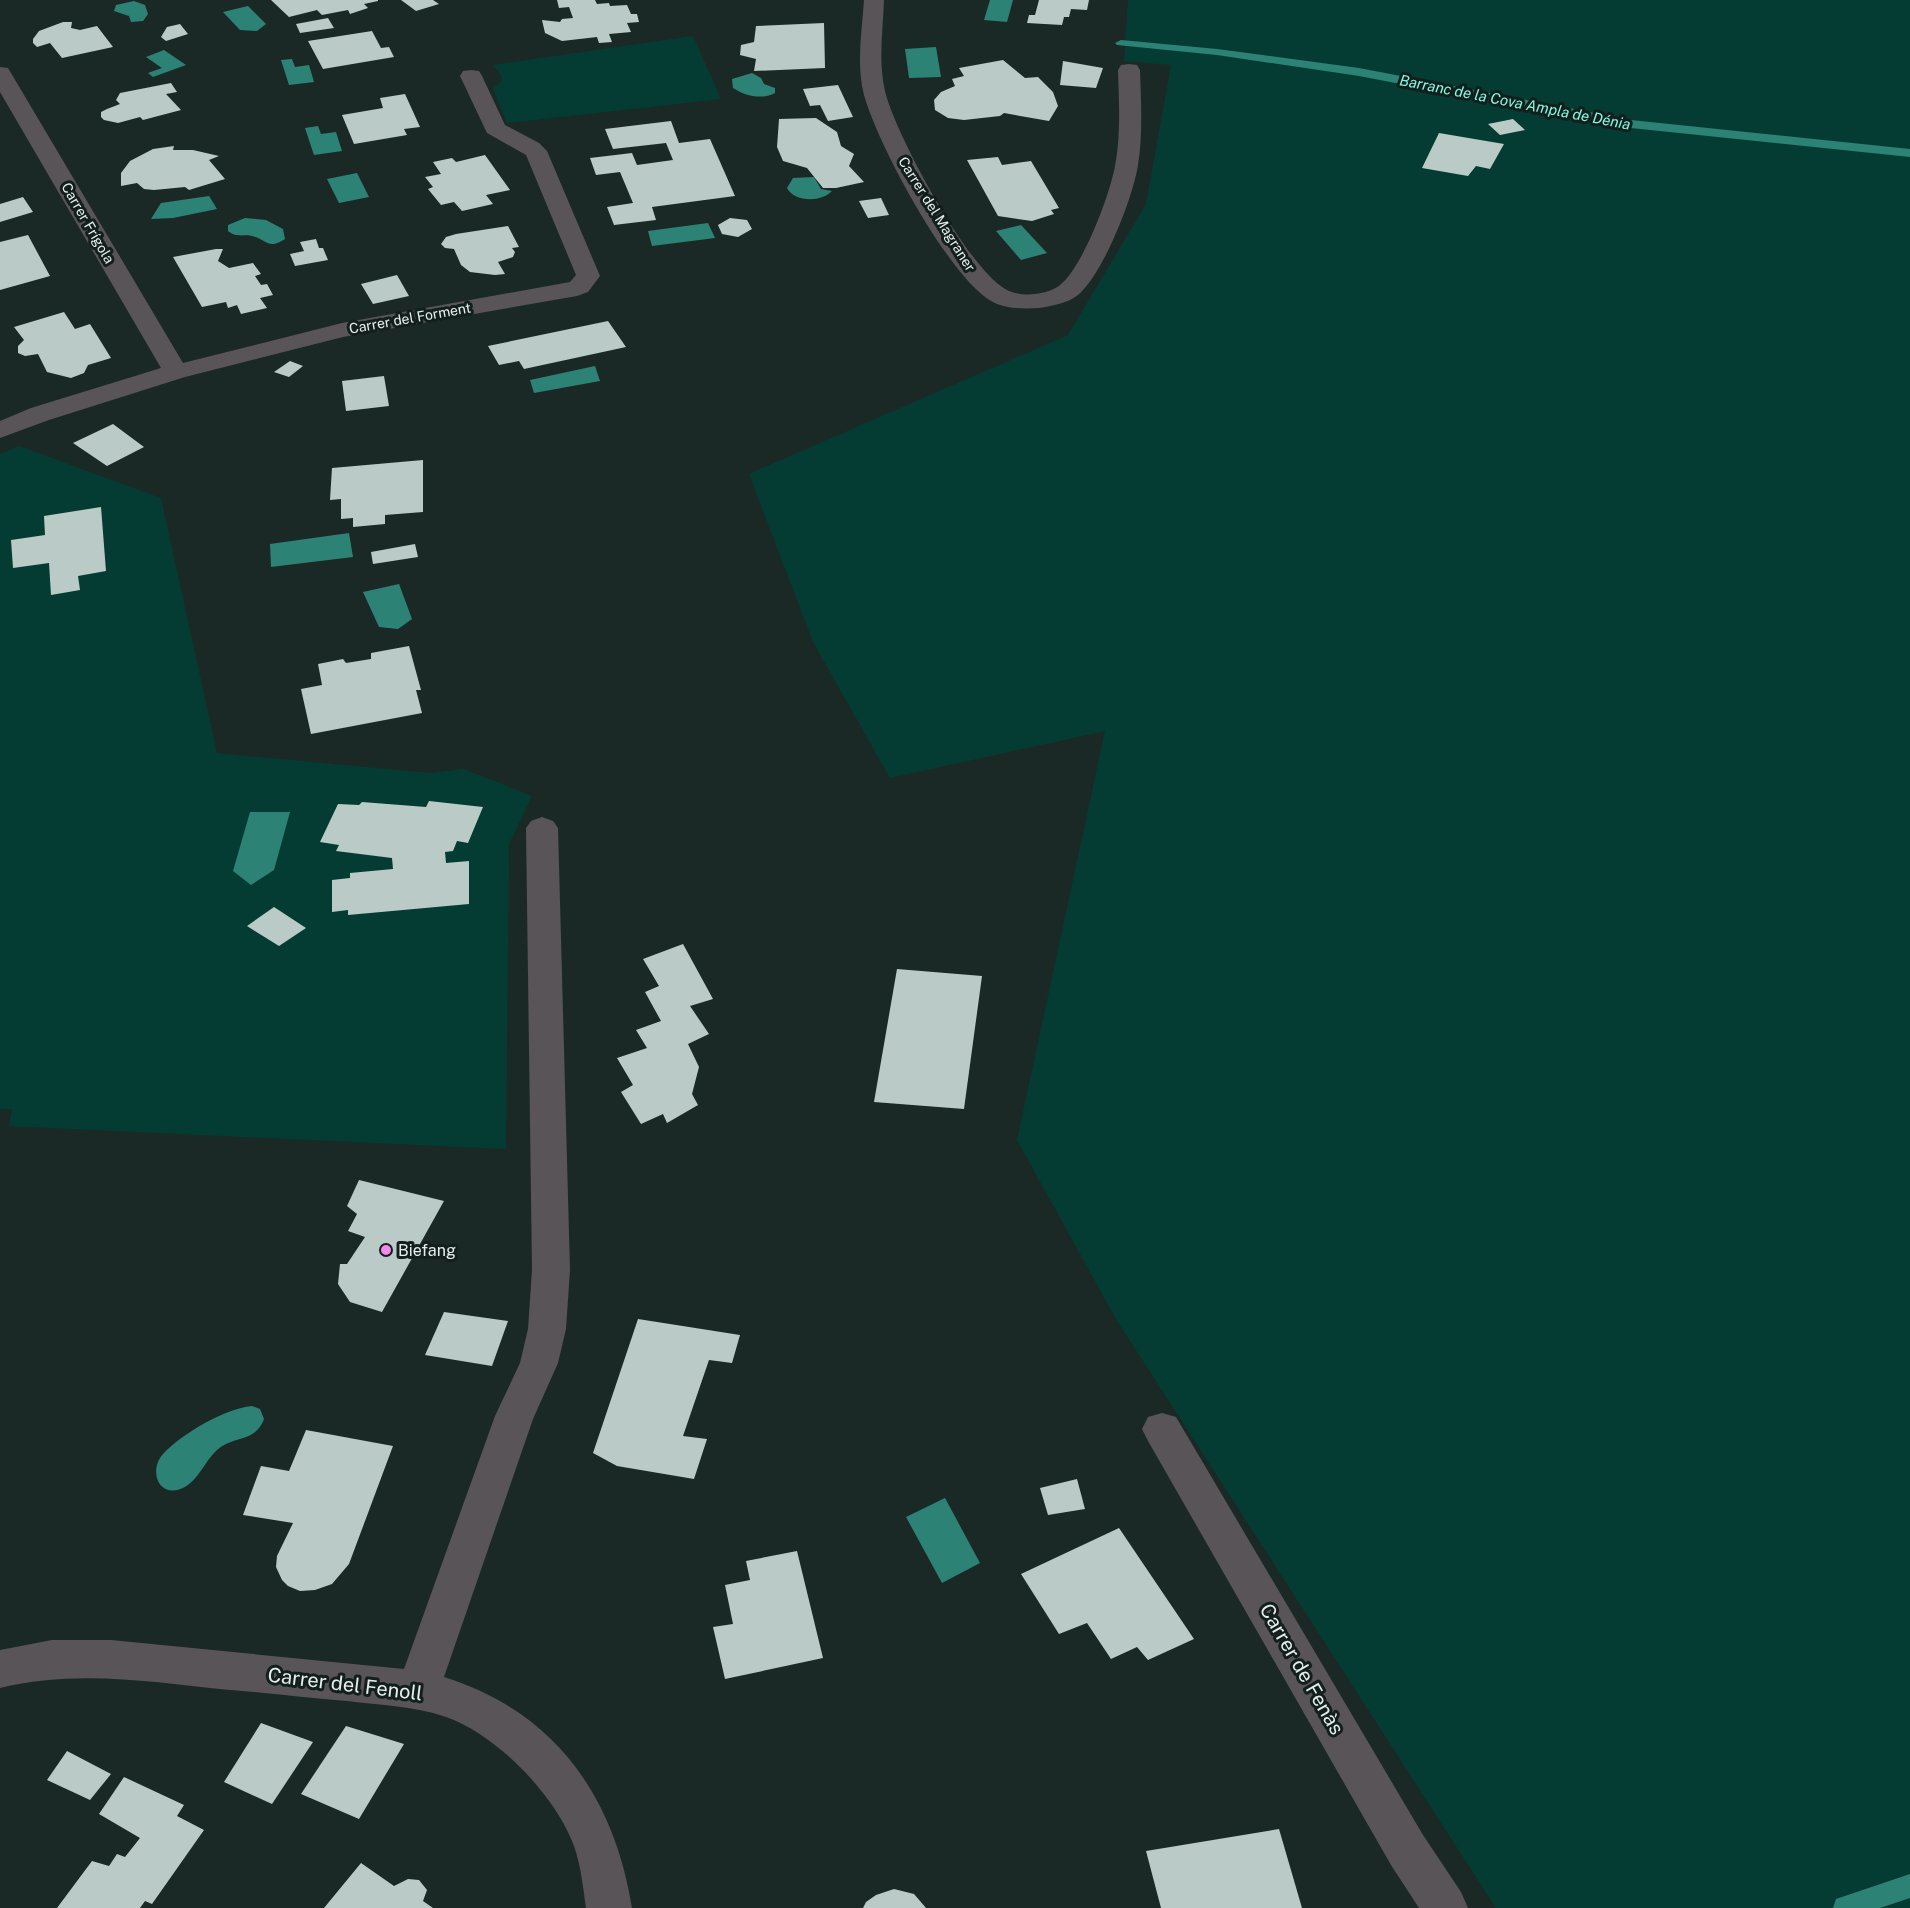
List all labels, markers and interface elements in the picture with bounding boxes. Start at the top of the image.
water label: Barranc de la Cova Ampla de Dénia [1398,71,1632,133]
street label: Carrer del Magraner [895,154,979,274]
street label: Carrer Frígola [58,180,118,266]
street label: Carrer del Forment [348,299,472,337]
place label: Biefang [398,1241,456,1260]
marker: Biefang [379,1243,393,1257]
street label: Carrer de Fenàs [1255,1599,1349,1739]
street label: Carrer del Fenoll [266,1663,424,1705]

